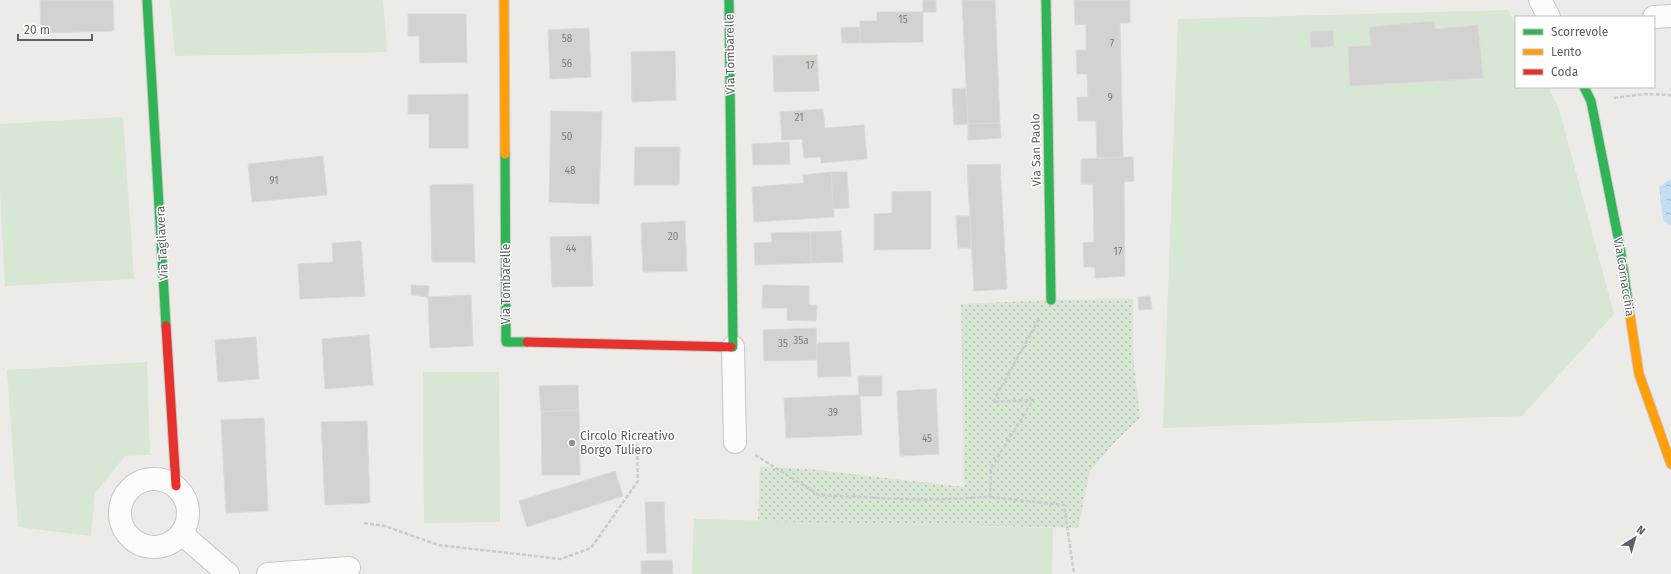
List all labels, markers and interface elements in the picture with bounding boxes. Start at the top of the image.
street label: Via Tombarelle [722,14,738,94]
house number: 15 [898,14,908,26]
scale bar [18,16,92,42]
legend [1515,16,1655,88]
text: 20 m [24,23,50,37]
text: Scorrevole [1551,25,1608,39]
house number: 58 [562,33,573,45]
house number: 7 [1110,38,1115,50]
text: Lento [1551,45,1581,59]
house number: 56 [562,58,572,70]
house number: 17 [806,60,815,72]
text: Coda [1551,65,1578,79]
house number: 9 [1107,92,1113,104]
house number: 21 [794,112,804,124]
street label: Via San Paolo [1028,113,1044,187]
house number: 50 [562,131,573,143]
house number: 48 [565,165,576,177]
house number: 91 [269,175,279,187]
street label: Via Tagliavera [153,205,171,281]
house number: 20 [668,231,679,243]
street label: Via Cornacchia [1611,237,1637,317]
house number: 44 [566,243,577,255]
street label: Via Tombarelle [499,244,513,324]
house number: 17 [1114,246,1123,258]
house number: 35a [793,335,809,347]
house number: 35 [778,338,788,350]
house number: 39 [828,407,838,419]
place label: Circolo Ricreativo Borgo Tuliero [580,429,675,457]
house number: 45 [922,433,932,445]
marker: Circolo Ricreativo Borgo Tuliero [567,438,577,448]
north arrow [1615,518,1655,558]
text: N [1634,523,1648,538]

